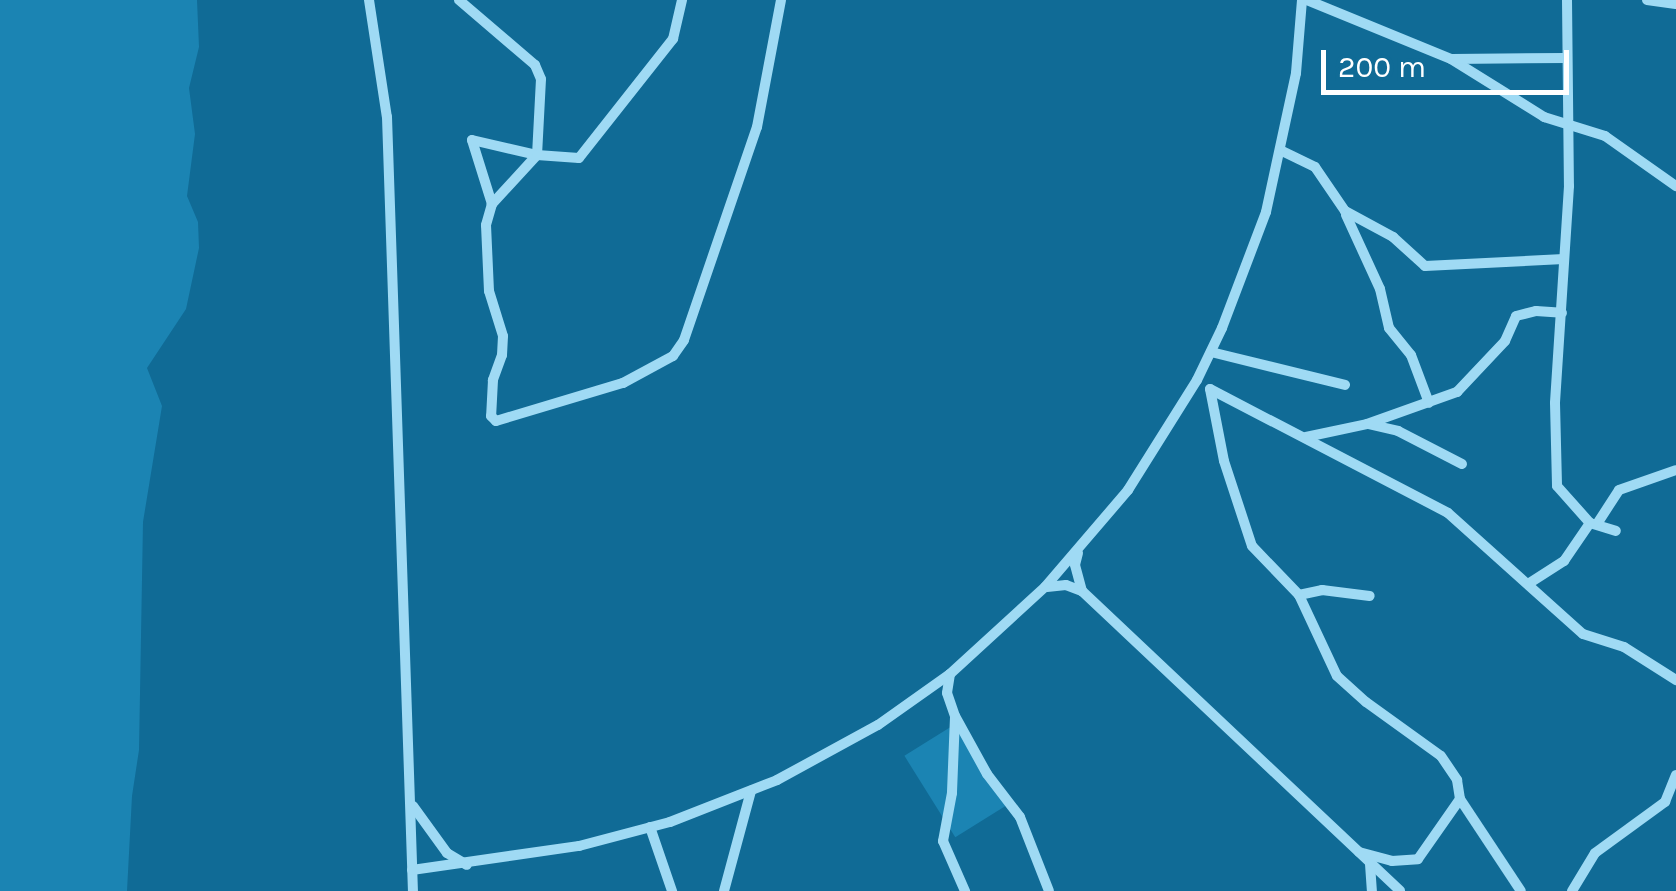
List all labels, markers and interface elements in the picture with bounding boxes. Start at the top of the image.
scale bar [1326,30,1574,92]
text: 200 m [1338,49,1426,85]

